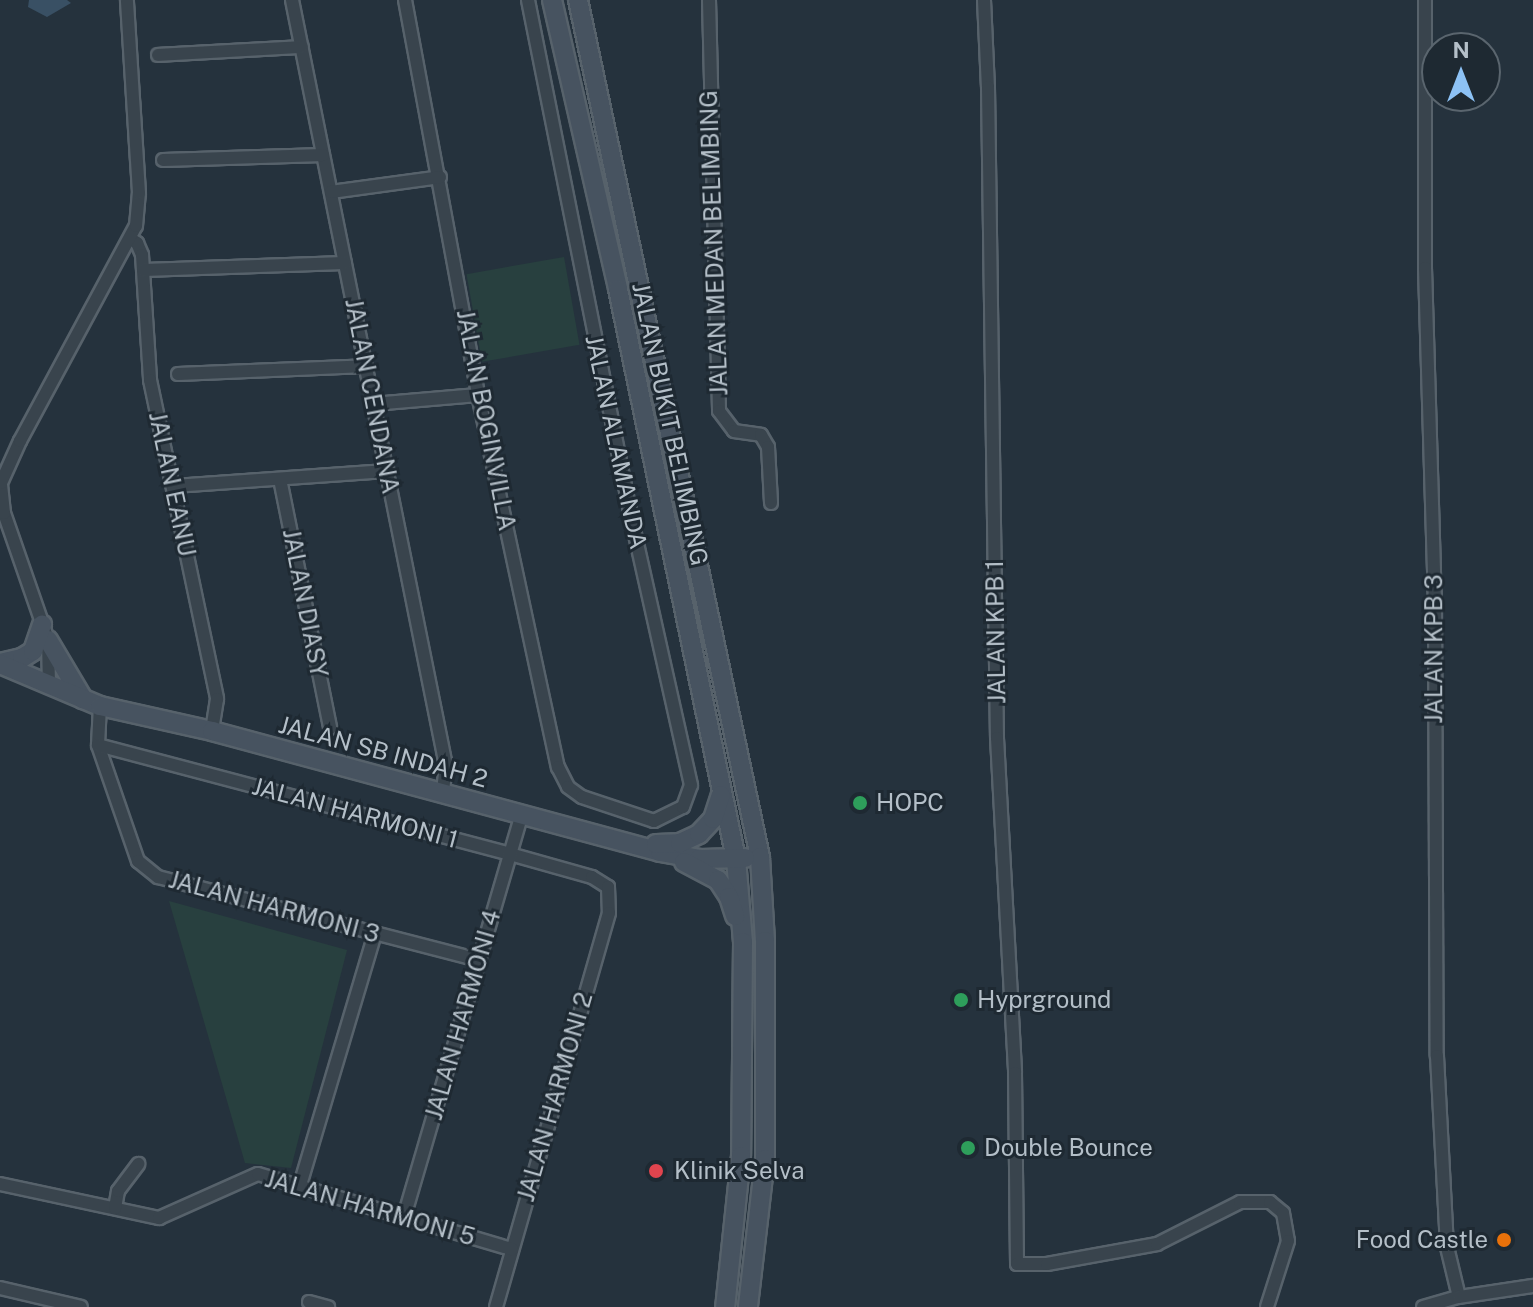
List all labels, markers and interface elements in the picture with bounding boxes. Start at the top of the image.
north arrow [1421,32,1501,112]
text: N [1452,37,1470,63]
street label: JALAN MEDAN BELIMBING [694,90,734,396]
street label: JALAN BUKIT BELIMBING [626,280,714,568]
street label: JALAN CENDANA [339,296,405,496]
street label: JALAN BOGINVILLA [450,307,522,533]
street label: JALAN ALAMANDA [579,332,653,552]
street label: JALAN EANU [143,409,201,559]
street label: JALAN DIASY [276,526,334,680]
street label: JALAN KPB 1 [980,560,1012,704]
street label: JALAN KPB 3 [1420,574,1448,724]
street label: JALAN SB INDAH 2 [275,710,491,794]
street label: JALAN HARMONI 1 [249,772,461,854]
place label: HOPC [876,789,944,817]
marker: HOPC [851,794,869,812]
street label: JALAN HARMONI 3 [165,865,383,949]
street label: JALAN HARMONI 4 [419,907,507,1123]
place label: Hyprground [977,986,1111,1014]
street label: JALAN HARMONI 2 [511,989,599,1205]
marker: Hyprground [952,991,970,1009]
place label: Double Bounce [984,1134,1153,1162]
marker: Double Bounce [959,1139,977,1157]
place label: Klinik Selva [674,1157,804,1185]
marker: Klinik Selva [645,1160,667,1182]
street label: JALAN HARMONI 5 [262,1164,478,1252]
place label: Food Castle [1356,1226,1488,1254]
marker: Food Castle [1495,1231,1513,1249]

